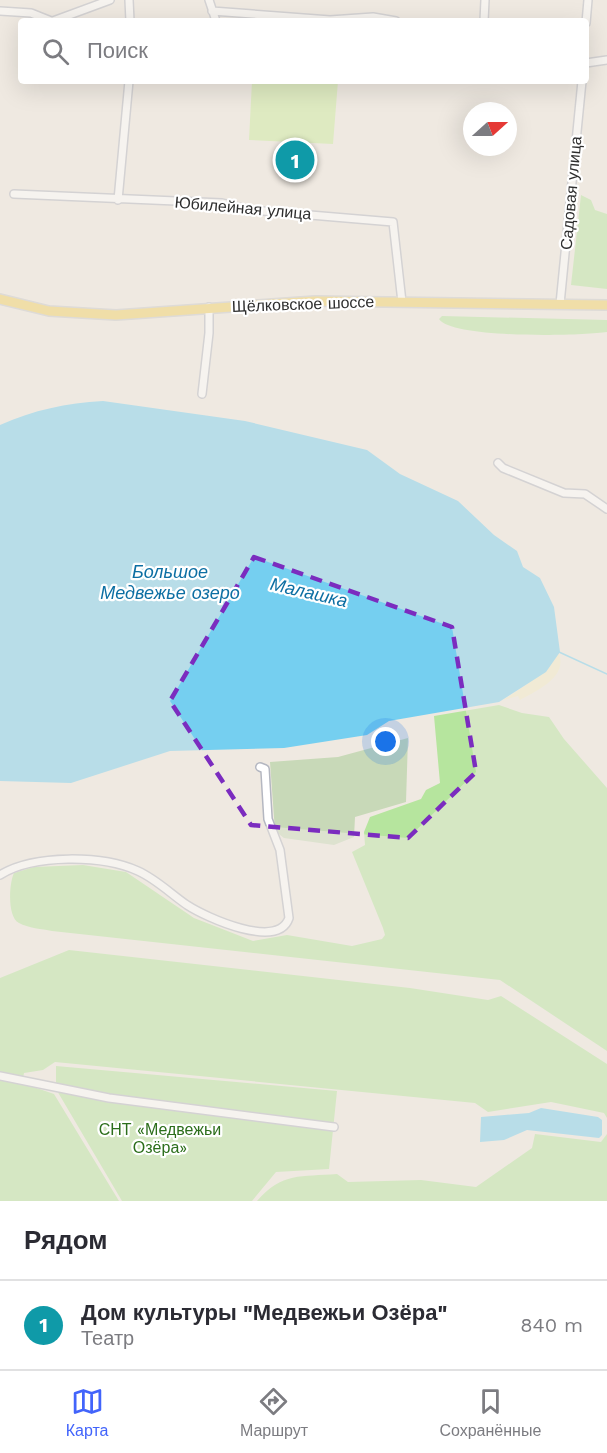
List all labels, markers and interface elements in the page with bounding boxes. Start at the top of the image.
search box [18,18,589,84]
icon: search [39,35,72,68]
text: Поиск [87,38,148,63]
north arrow [463,102,517,156]
street label: Садовая улица [557,135,585,251]
pin: 1 [276,138,314,182]
street label: Юбилейная улица [174,193,312,223]
street label: Щёлковское шоссе [231,292,375,316]
water label: Большое Медвежье озеро [100,561,240,603]
water label: Малашка [268,573,350,611]
your location [371,727,400,756]
park label: СНТ «Медвежьи Озёра» [99,1120,221,1157]
text: Рядом [24,1225,107,1255]
text: Дом культуры "Медвежьи Озёра" [81,1300,447,1325]
text: 1 [39,1313,48,1337]
text: 840 m [520,1313,583,1337]
text: Театр [81,1326,134,1350]
tab: Карта [66,1385,109,1440]
tab: Маршрут [240,1385,308,1440]
tab: Сохранённые [439,1385,541,1440]

